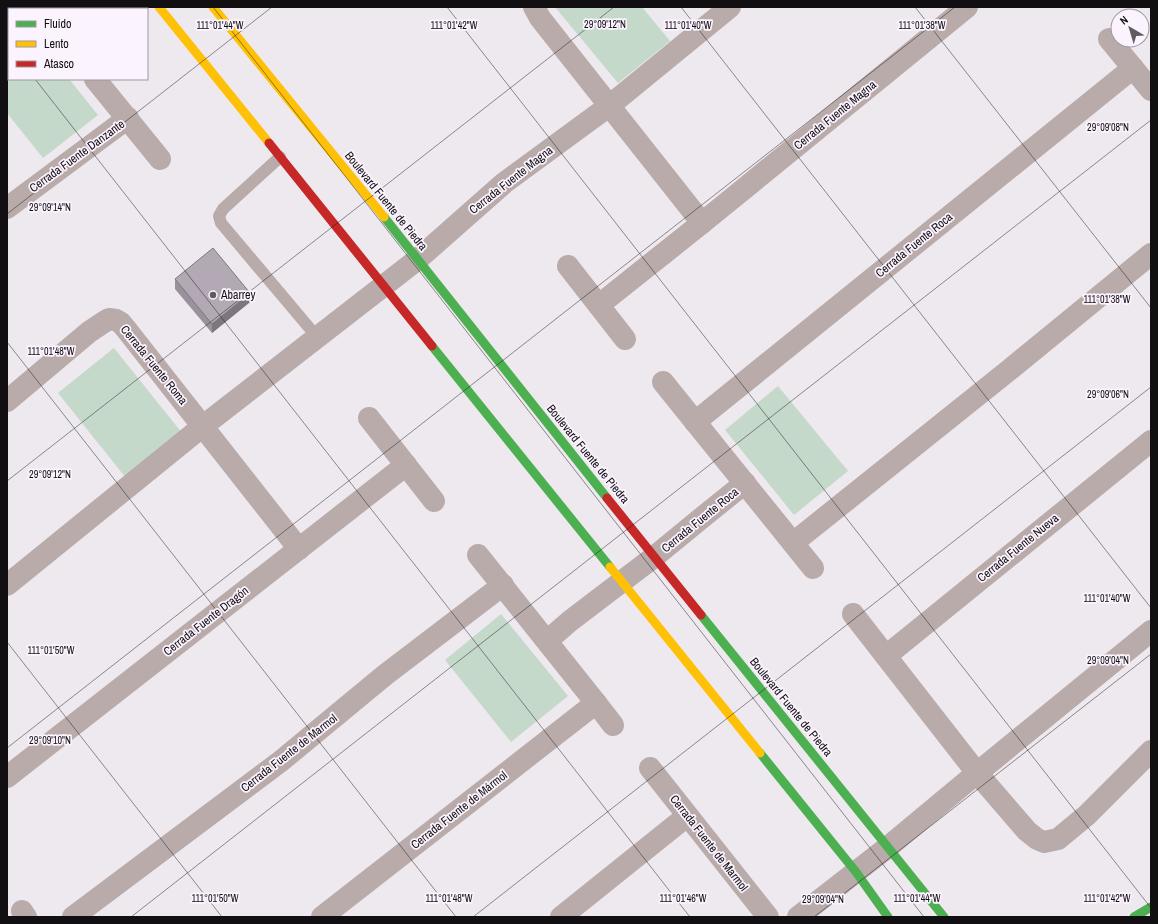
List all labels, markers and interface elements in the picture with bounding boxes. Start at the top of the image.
legend [8,8,148,80]
north arrow [1110,8,1150,48]
text: N [1117,13,1131,28]
text: Fluido [44,16,71,32]
text: 29°09'12"N [584,18,626,31]
text: 111°01'44"W [197,19,244,32]
text: 111°01'42"W [431,19,478,32]
text: 111°01'40"W [665,19,712,32]
text: 111°01'38"W [899,19,946,32]
text: Lento [44,36,69,52]
text: Atasco [43,56,74,72]
street label: Cerrada Fuente Magna [790,76,880,153]
street label: Cerrada Fuente Danzante [26,116,128,196]
text: 29°09'08"N [1087,121,1129,134]
street label: Cerrada Fuente Magna [466,142,556,218]
street label: Boulevard Fuente de Piedra [341,148,431,254]
text: 29°09'14"N [29,201,71,214]
street label: Cerrada Fuente Roca [872,209,956,281]
place label: Abarrey [220,287,256,303]
marker: Abarrey [208,290,218,300]
text: 111°01'38"W [1084,293,1131,306]
street label: Cerrada Fuente Roma [117,322,191,408]
text: 111°01'48"W [28,345,75,358]
text: 29°09'06"N [1087,388,1129,401]
street label: Boulevard Fuente de Piedra [543,401,633,507]
text: 29°09'12"N [29,468,71,481]
street label: Cerrada Fuente Roca [658,484,742,556]
street label: Cerrada Fuente Nueva [974,510,1062,586]
street label: Cerrada Fuente Dragón [160,583,252,659]
text: 111°01'40"W [1084,592,1131,605]
text: 111°01'50"W [28,644,75,657]
street label: Boulevard Fuente de Piedra [746,654,836,760]
text: 29°09'04"N [1087,654,1129,667]
street label: Cerrada Fuente de Marmol [238,710,340,796]
text: 29°09'10"N [29,734,71,747]
street label: Cerrada Fuente de Mármol [408,767,510,853]
street label: Cerrada Fuente de Marmol [666,792,752,894]
text: 111°01'50"W [192,892,239,905]
text: 111°01'48"W [426,892,473,905]
text: 111°01'46"W [660,892,707,905]
text: 111°01'44"W [894,892,941,905]
text: 111°01'42"W [1084,892,1131,905]
text: 29°09'04"N [802,893,844,906]

